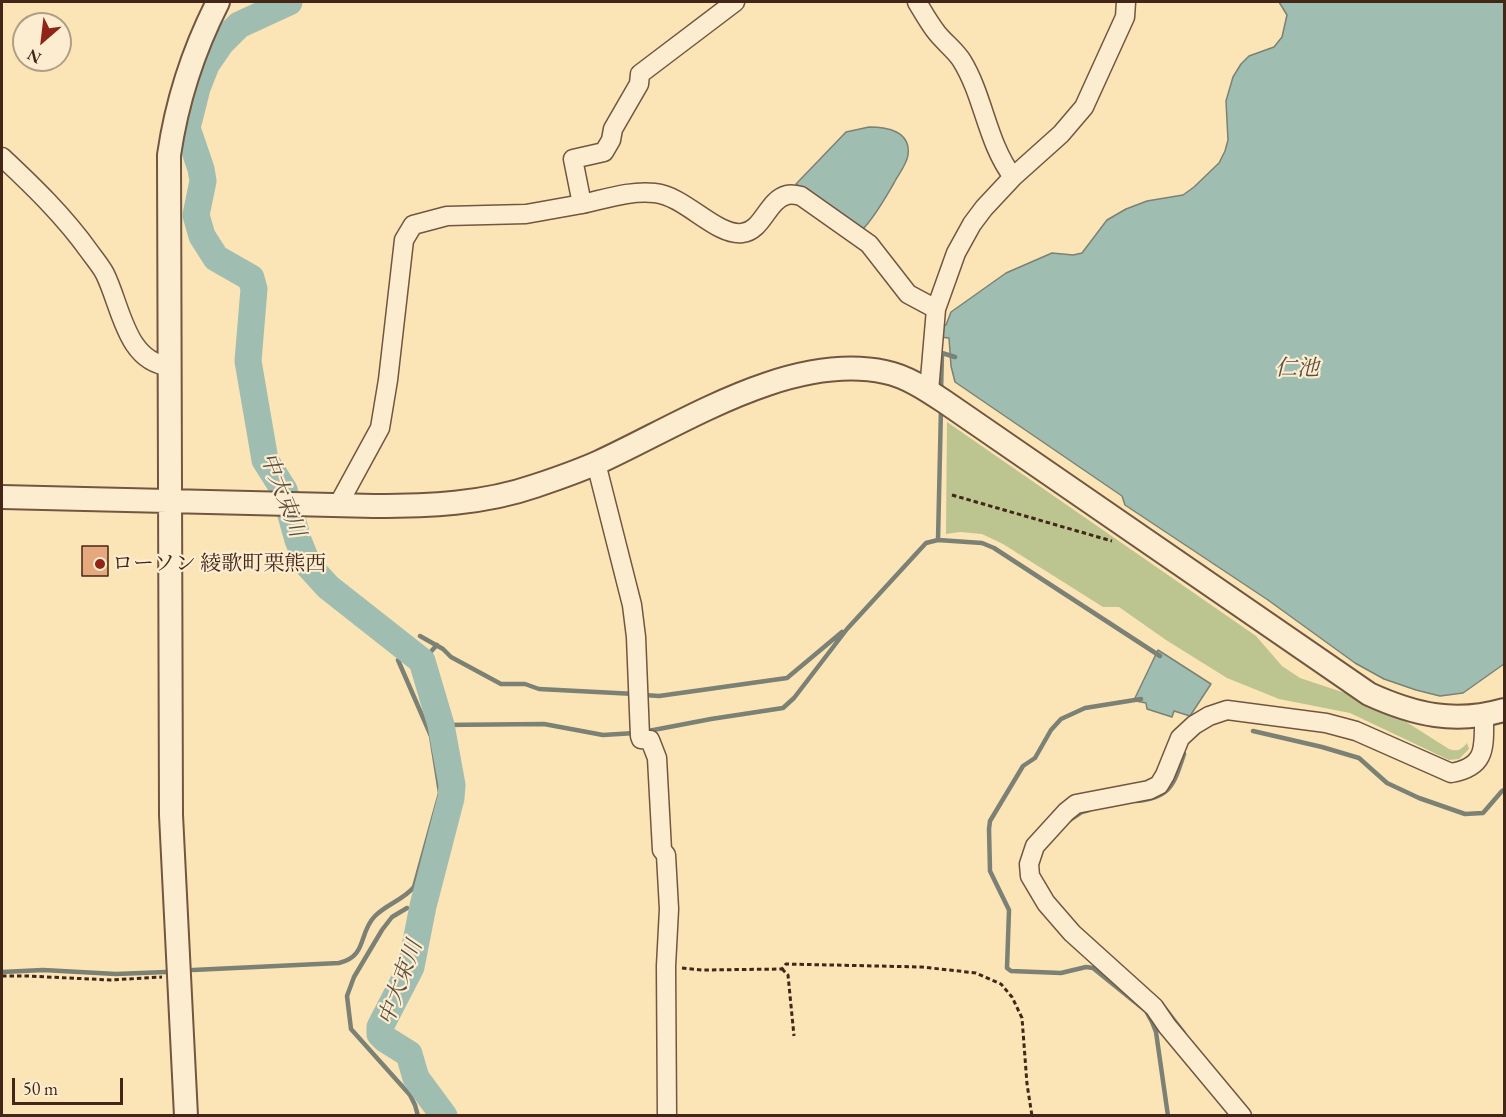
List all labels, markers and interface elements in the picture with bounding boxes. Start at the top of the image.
north arrow [12,12,72,72]
text: N [24,44,45,69]
water label: 仁池 [1275,356,1319,382]
water label: 中大束川 [254,449,310,541]
place label: ローソン 綾歌町栗熊西 [112,551,326,577]
marker: ローソン 綾歌町栗熊西 [93,557,107,571]
water label: 中大束川 [374,937,428,1029]
scale bar [15,1066,126,1104]
text: 50 m [23,1077,58,1100]

